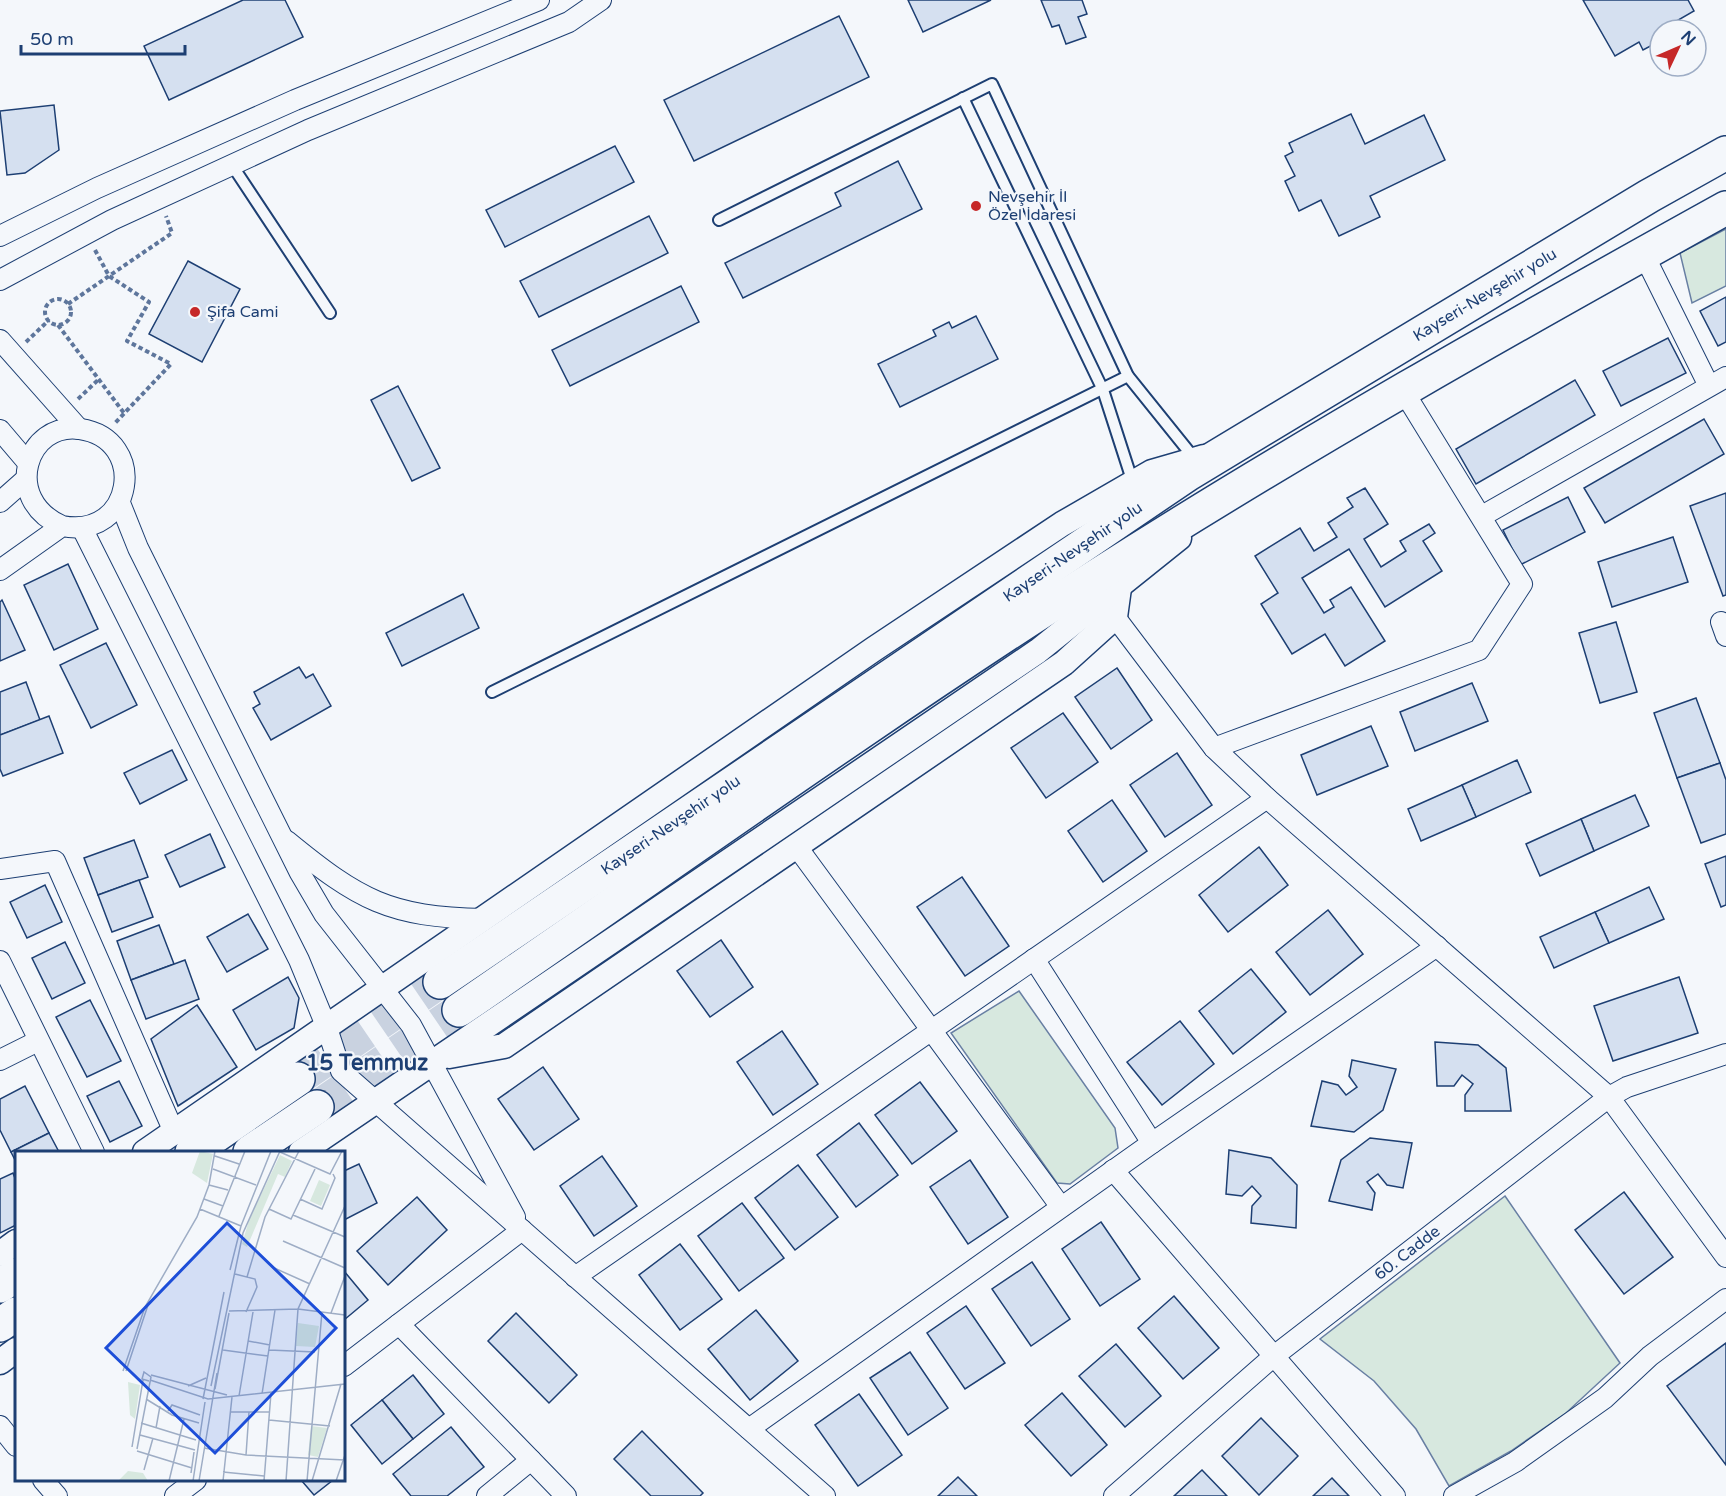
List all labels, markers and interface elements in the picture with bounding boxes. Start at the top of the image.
scale bar [21,18,184,56]
north arrow [1648,18,1708,78]
text: N [1676,27,1700,50]
text: 50 m [30,28,74,50]
place label: Nevşehir İl Özel İdaresi [988,187,1076,225]
marker: Nevşehir İl Özel İdaresi [969,199,983,213]
street label: Kayseri-Nevşehir yolu [1409,244,1561,346]
place label: Şifa Cami [207,302,279,322]
marker: Şifa Cami [188,305,202,319]
street label: Kayseri-Nevşehir yolu [999,498,1146,607]
street label: Kayseri-Nevşehir yolu [597,771,744,880]
district label: 15 Temmuz [306,1050,428,1076]
inset map [15,1151,345,1481]
street label: 60. Cadde [1370,1221,1444,1285]

